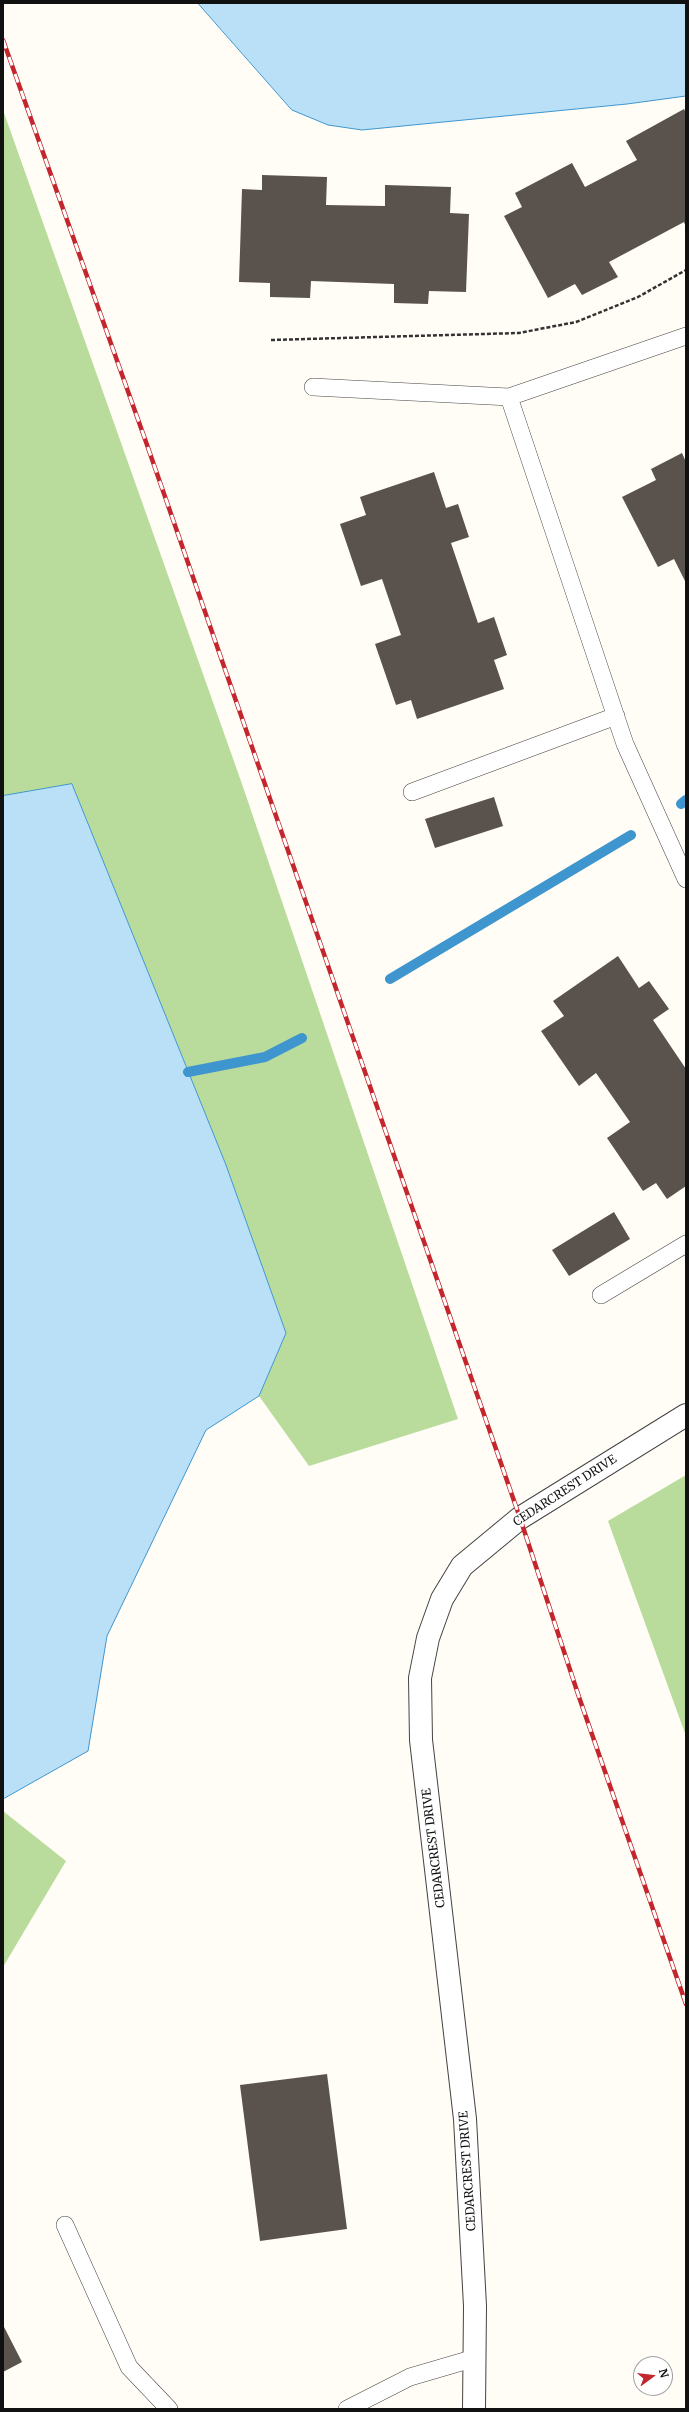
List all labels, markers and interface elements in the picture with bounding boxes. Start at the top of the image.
street label: CEDARCREST DRIVE [511,1452,619,1530]
street label: CEDARCREST DRIVE [420,1787,448,1909]
street label: CEDARCREST DRIVE [457,2110,479,2232]
north arrow [633,2356,673,2396]
text: N [656,2367,672,2379]

